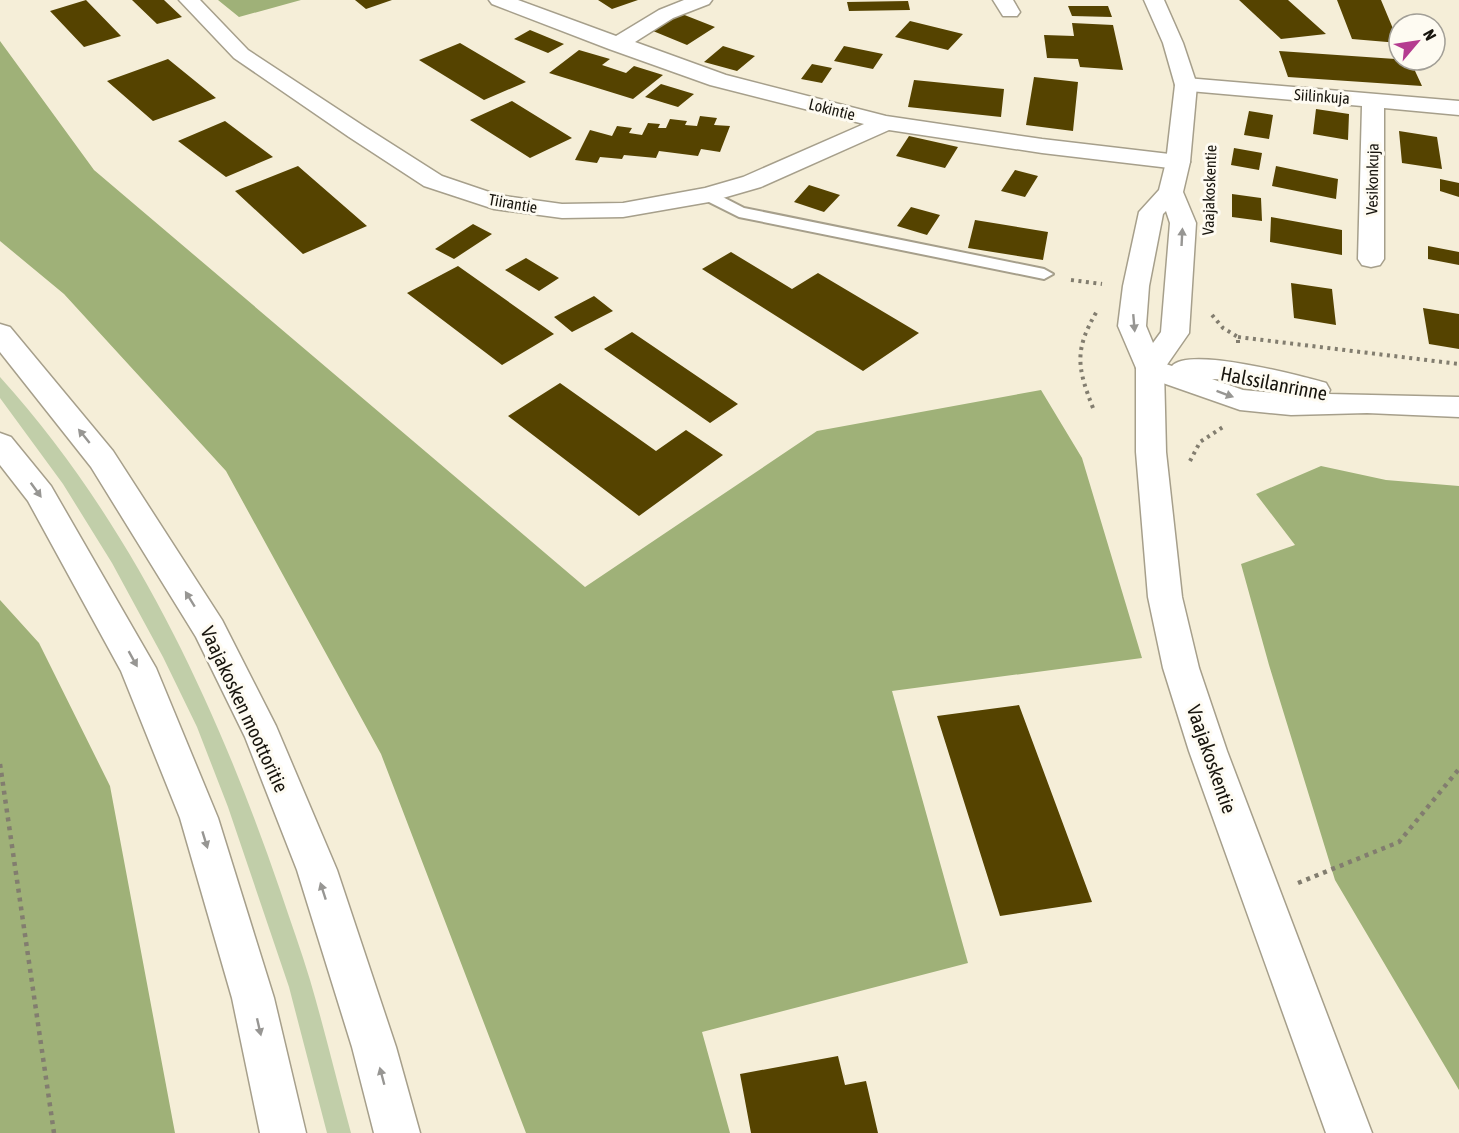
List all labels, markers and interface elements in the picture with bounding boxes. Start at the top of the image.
north arrow [1387,12,1447,72]
text: N [1420,26,1440,43]
street label: Siilinkuja [1294,85,1350,108]
street label: Lokintie [807,95,857,123]
street label: Vesikonkuja [1362,143,1383,215]
street label: Vaajakoskentie [1198,144,1221,236]
street label: Tiirantie [487,190,539,216]
one-way arrow [1177,227,1186,246]
one-way arrow [1129,313,1139,332]
street label: Halssilanrinne [1219,361,1329,405]
one-way arrow [1216,390,1234,400]
one-way arrow [77,428,90,444]
one-way arrow [30,481,42,497]
one-way arrow [185,591,196,607]
street label: Vaajakosken moottoritie [196,622,294,796]
one-way arrow [128,651,138,668]
street label: Vaajakoskentie [1183,702,1241,816]
one-way arrow [201,831,210,849]
one-way arrow [318,882,327,900]
one-way arrow [255,1018,265,1036]
one-way arrow [376,1067,386,1086]

